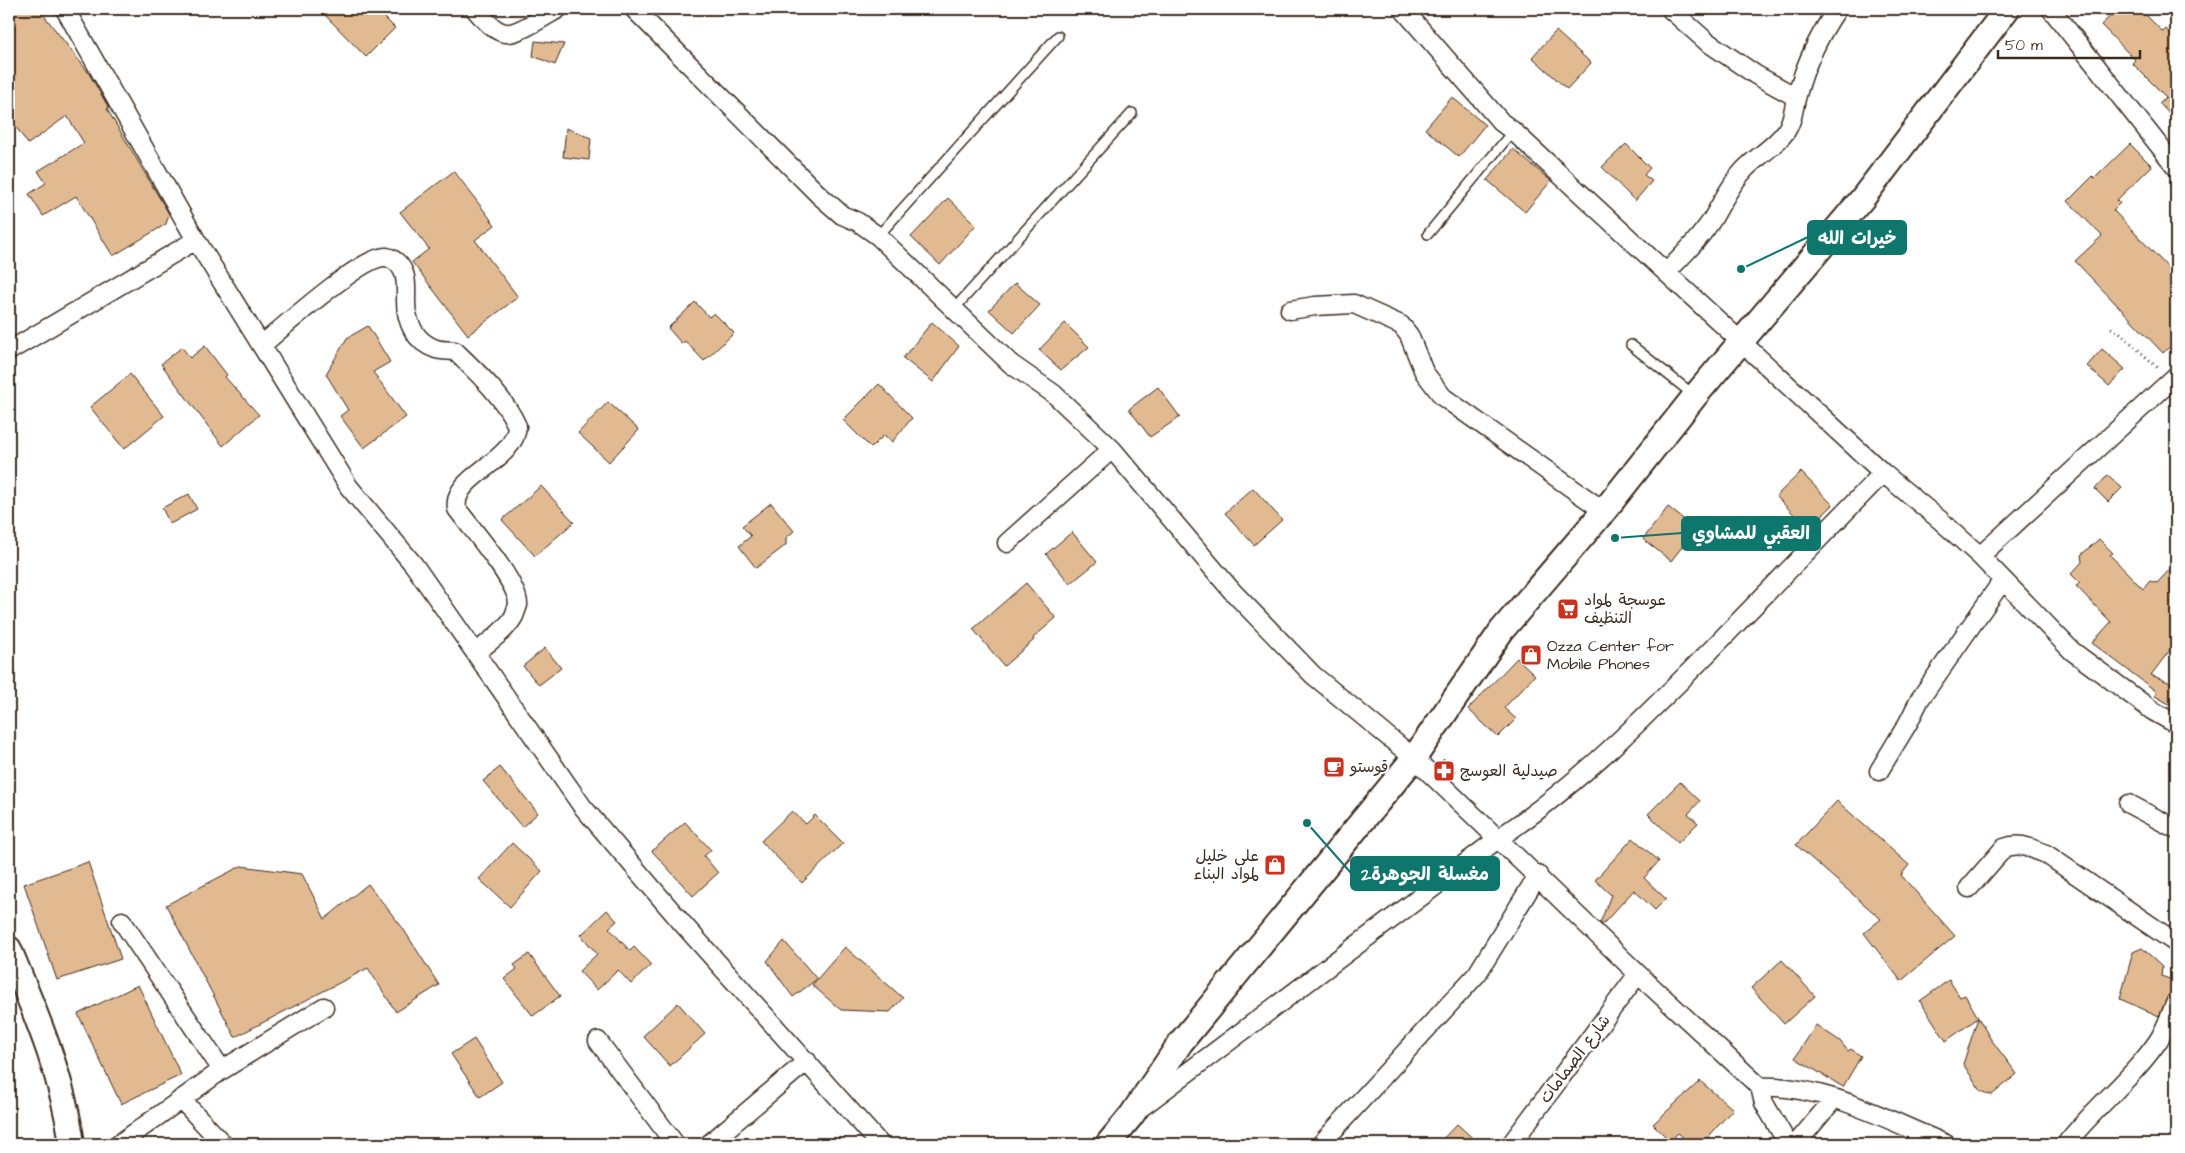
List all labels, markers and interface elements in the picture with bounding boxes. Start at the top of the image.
scale bar [1998,28,2140,60]
text: 50 m [2005,35,2043,56]
callout: خيرات الله [1808,221,1906,254]
text: خيرات الله [1818,226,1896,251]
callout: العقبي للمشاوي [1682,517,1820,550]
text: العقبي للمشاوي [1692,521,1810,549]
place label: عوسجة لمواد التنظيف [1584,589,1666,629]
supermarket icon: عوسجة لمواد التنظيف [1556,597,1580,621]
place label: Ozza Center for Mobile Phones [1547,635,1674,675]
shop icon: Ozza Center for Mobile Phones [1519,643,1543,667]
cafe icon: قوستو [1322,755,1346,779]
place label: قوستو [1349,756,1389,778]
pharmacy icon: صيدلية العوسج [1432,759,1456,783]
place label: صيدلية العوسج [1460,760,1558,782]
place label: علي خليل لمواد البناء [1194,845,1259,885]
shop icon: علي خليل لمواد البناء [1263,853,1287,877]
callout: مغسلة الجوهرة2 [1351,857,1499,890]
text: مغسلة الجوهرة2 [1360,862,1489,887]
street label: شارع الصمامات [1534,1010,1616,1108]

